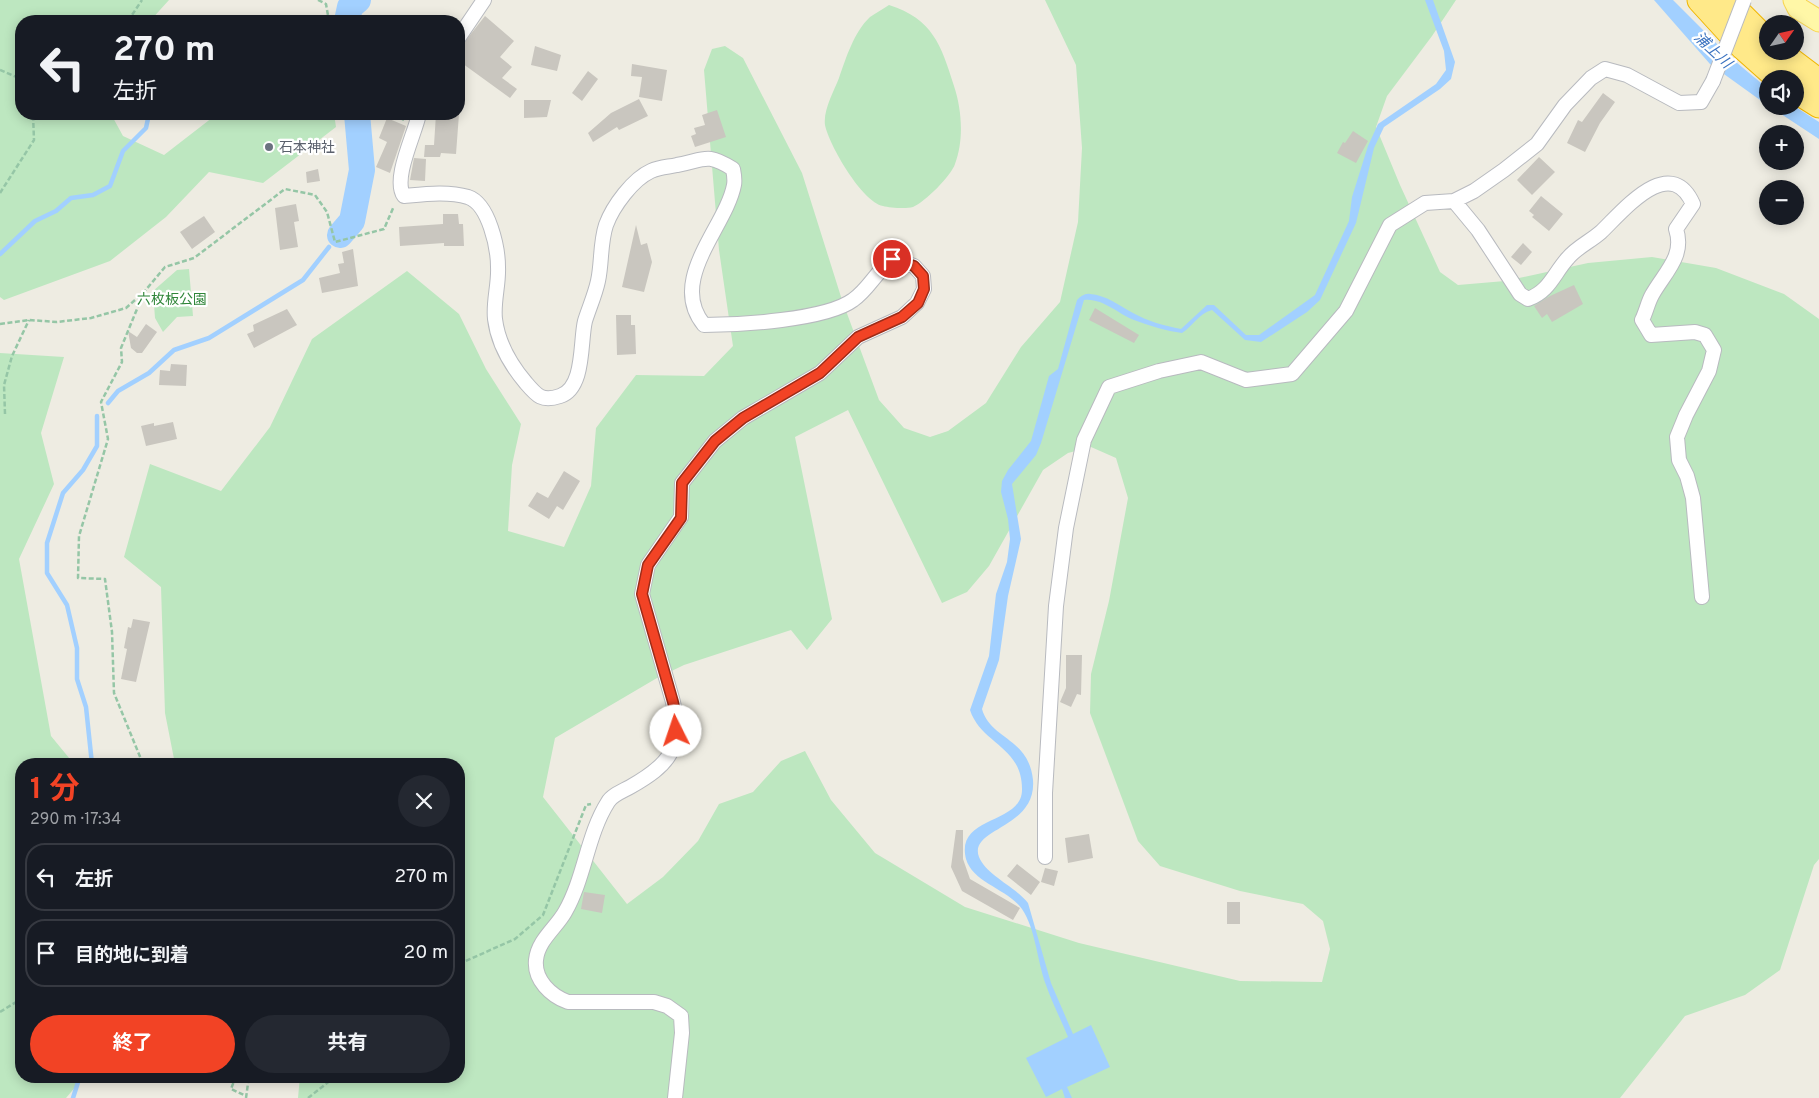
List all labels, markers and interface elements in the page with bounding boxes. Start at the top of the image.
north arrow [1759,15,1804,60]
map controls [1759,15,1804,225]
text: 270 m [113,29,215,73]
water label: 浦上川 [1689,29,1736,75]
icon: left [30,35,95,100]
button: sound [1759,70,1804,115]
text: 左折 [113,79,157,106]
button: + [1759,125,1804,170]
place label: 石本神社 [279,140,335,157]
marker: 石本神社 [263,141,275,153]
button: − [1759,180,1804,225]
pin [871,238,913,280]
icon: arrive [878,245,906,273]
park label: 六枚板公園 [137,291,207,309]
position arrow [649,704,701,756]
text: 1 分 [30,772,80,809]
button: close [398,775,450,827]
text: 290 m · 17:34 [30,810,121,830]
icon: left [32,863,60,891]
text: 270 m [394,865,448,889]
text: 左折 [75,868,113,892]
icon: arrive [32,939,60,967]
text: 20 m [404,941,448,965]
text: 目的地に到着 [75,944,189,968]
button: 終了 [30,1015,235,1073]
button: 共有 [245,1015,450,1073]

